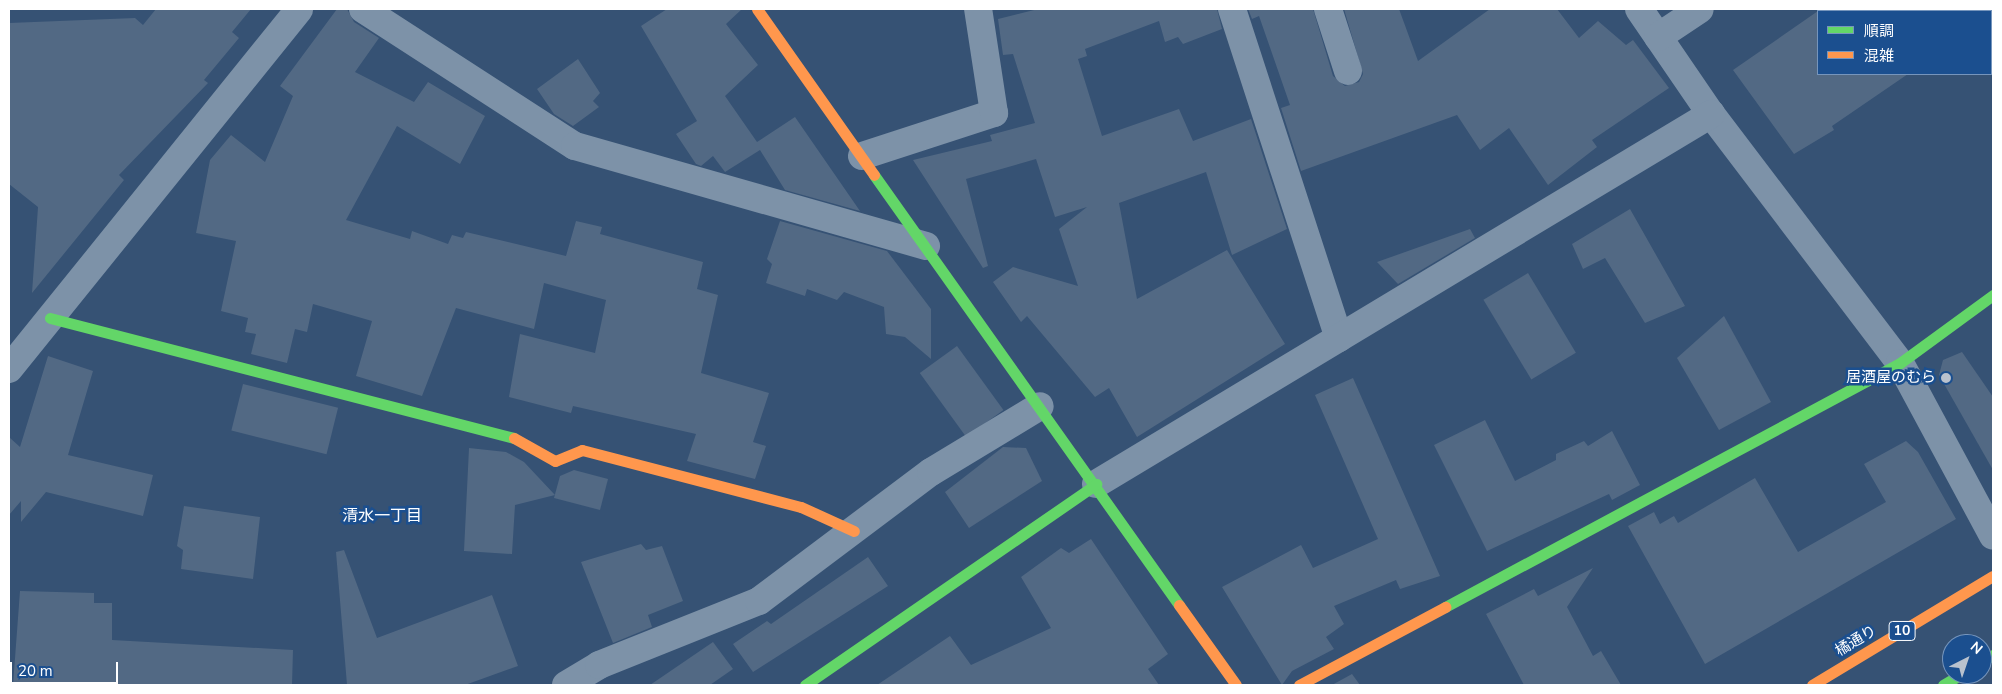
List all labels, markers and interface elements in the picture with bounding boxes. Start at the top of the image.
legend [1817,10,1992,75]
text: 順調 [1864,21,1894,41]
text: 混雑 [1864,46,1894,66]
place label: 居酒屋のむら [1846,369,1936,387]
marker: 居酒屋のむら [1940,372,1952,384]
district label: 清水一丁目 [342,506,422,526]
road number: 10 [1888,620,1916,642]
street label: 橘通り [1832,622,1880,660]
north arrow [1942,634,1992,684]
text: N [1966,637,1987,659]
scale bar [12,652,120,684]
text: 20 m [18,661,53,681]

